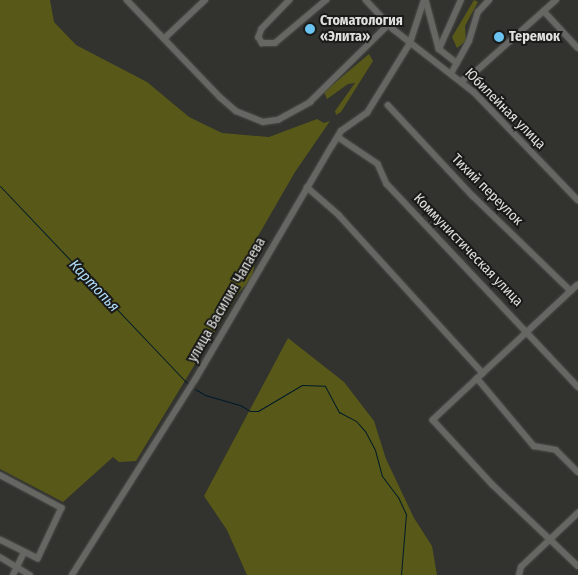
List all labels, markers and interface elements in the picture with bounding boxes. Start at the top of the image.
place label: Стоматология «Элита» [320,13,403,46]
marker: Стоматология «Элита» [304,23,316,35]
place label: Теремок [509,29,560,45]
marker: Теремок [493,31,505,43]
street label: Юбилейная улица [461,65,549,153]
street label: Тихий переулок [448,151,526,229]
street label: Коммунистическая улица [410,190,526,310]
street label: улица Василия Чапаева [185,235,269,365]
water label: Картопья [65,256,123,316]

